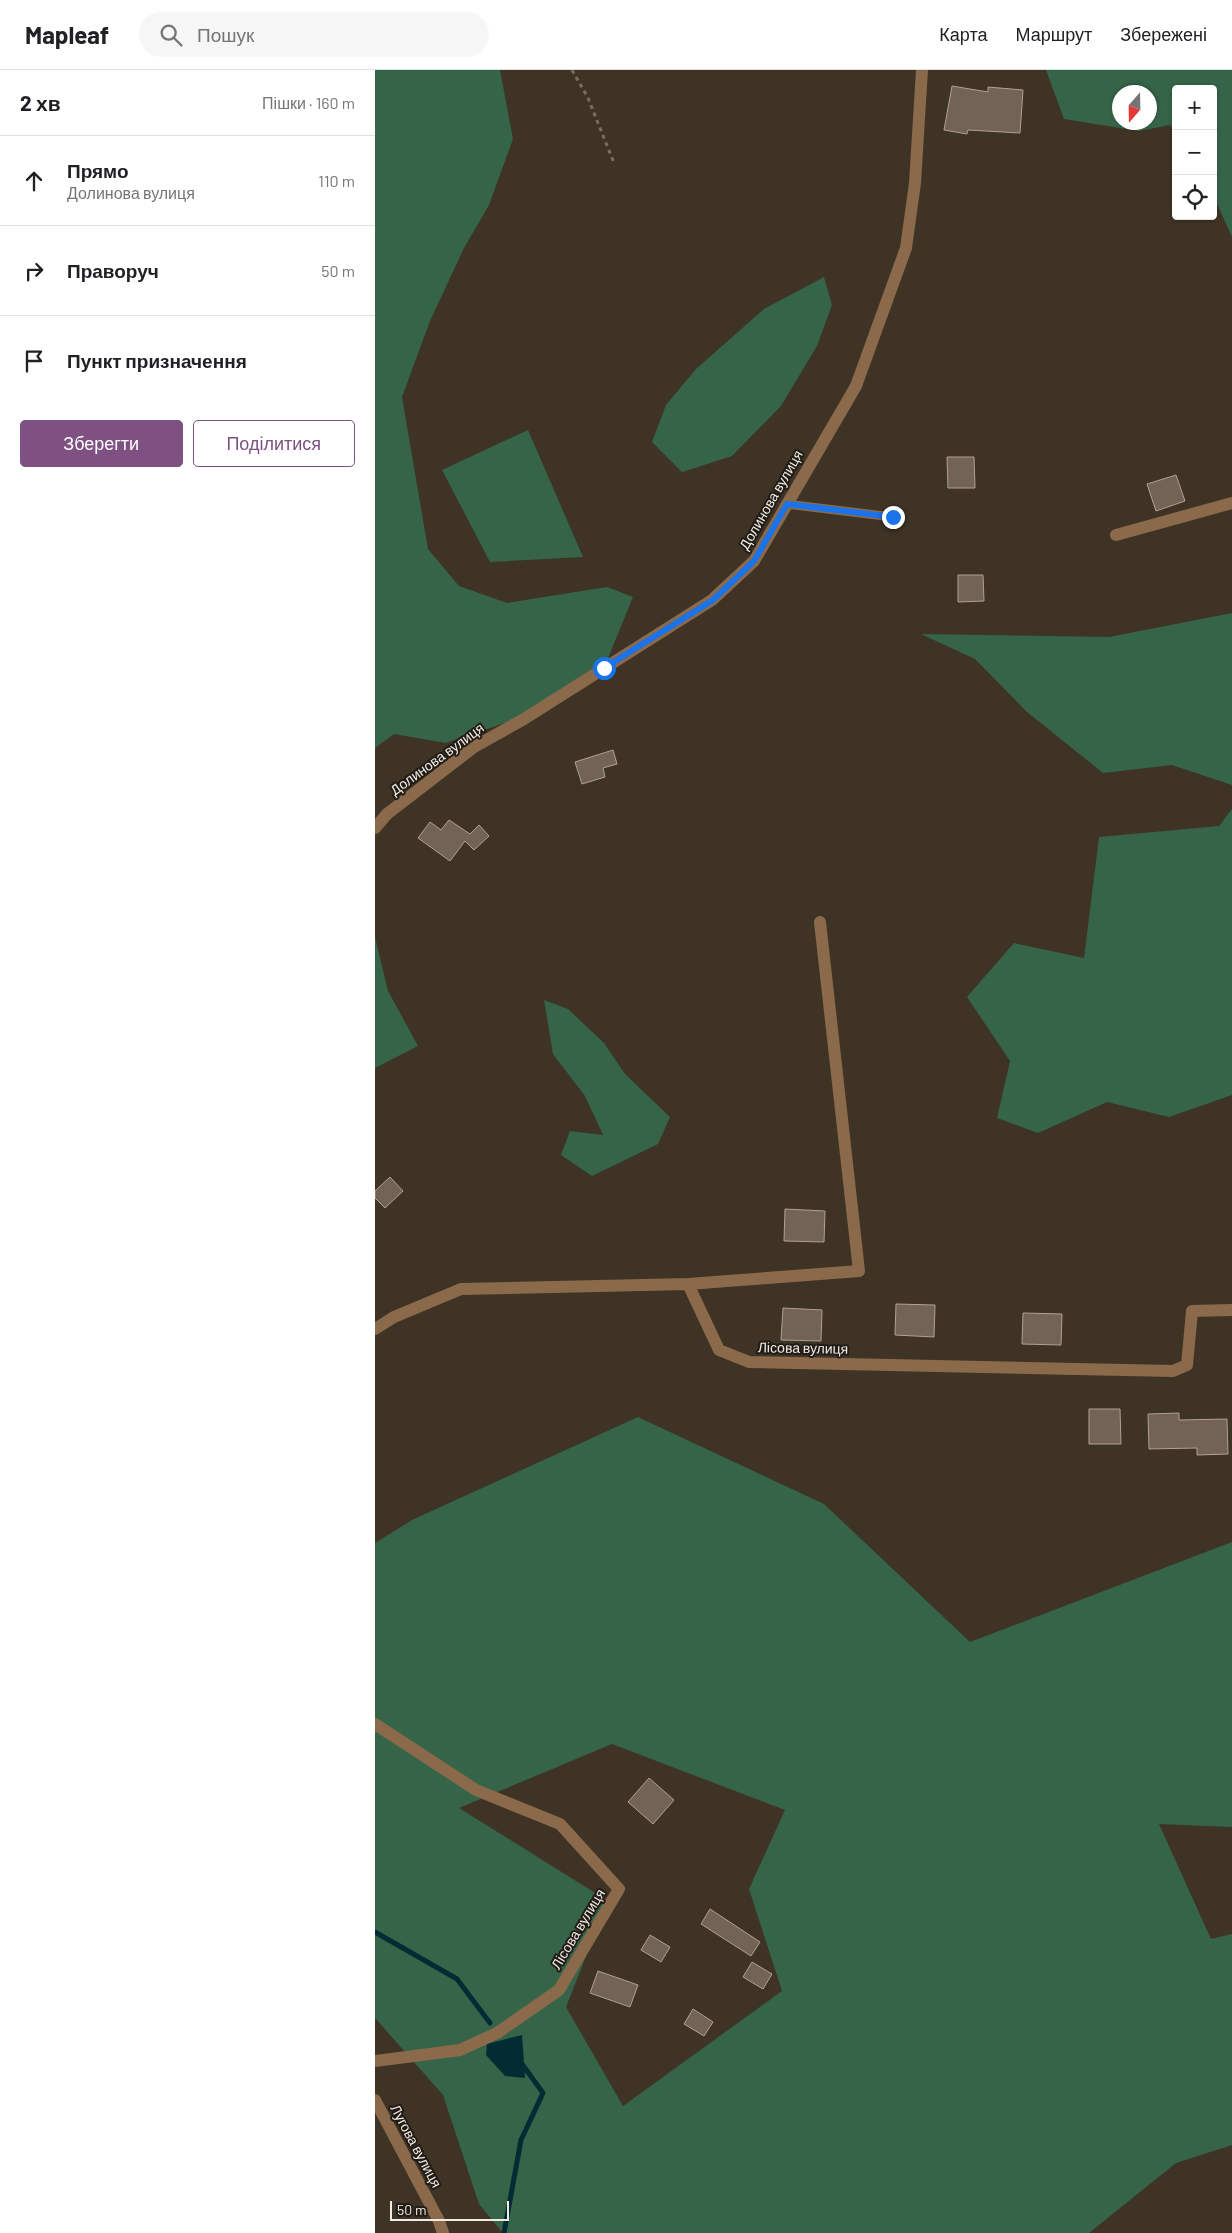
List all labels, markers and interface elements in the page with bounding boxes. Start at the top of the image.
search box [139,12,489,57]
text: Mapleaf [25,20,109,49]
icon: search [157,21,185,49]
text: Пошук [197,23,254,46]
text: Карта [939,23,987,45]
text: Маршрут [1015,23,1092,45]
text: Збережені [1120,23,1207,45]
north arrow [1112,85,1157,130]
map controls [1172,85,1217,220]
button: + [1172,85,1217,130]
text: 2 хв [20,90,61,115]
text: Пішки · 160 m [262,93,355,112]
button: − [1172,130,1217,175]
text: Прямо [67,159,129,182]
icon: ahead [20,167,48,195]
text: 110 m [318,171,355,190]
button: locate [1172,175,1217,220]
text: Долинова вулиця [67,183,195,202]
icon: right [20,257,48,285]
text: Праворуч [67,259,159,282]
text: 50 m [321,261,355,280]
icon: arrive [20,347,48,375]
text: Пункт призначення [67,349,247,372]
button: Зберегти [20,420,183,467]
button: Поділитися [193,420,355,467]
street label: Долинова вулиця [735,447,806,552]
route end [882,506,905,529]
route start [593,657,616,680]
street label: Долинова вулиця [386,719,487,798]
street label: Лісова вулиця [758,1338,848,1357]
street label: Лісова вулиця [547,1886,608,1972]
street label: Лугова вулиця [387,2101,446,2190]
scale bar [390,2198,509,2221]
text: 50 m [397,2201,426,2218]

